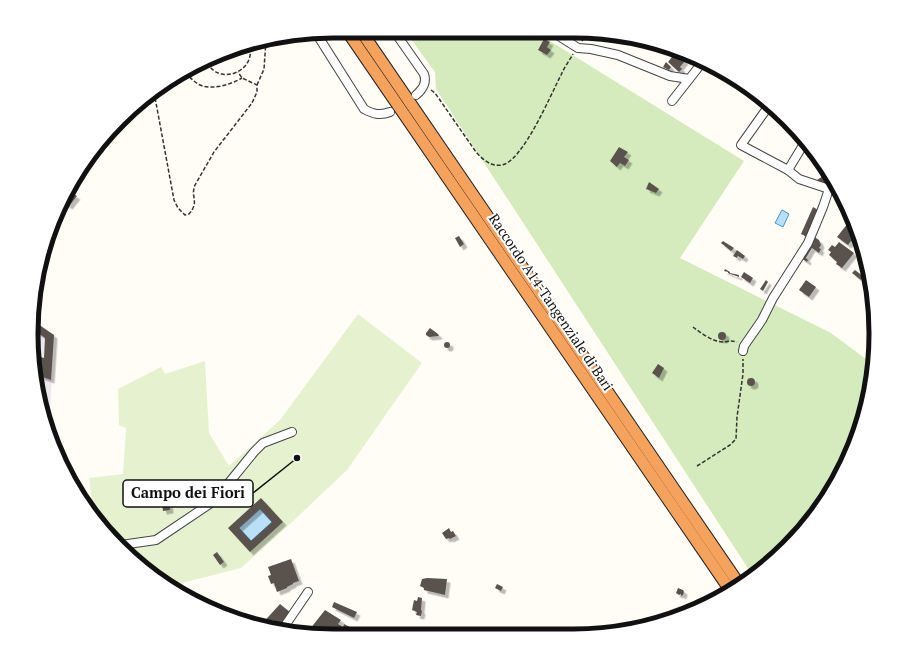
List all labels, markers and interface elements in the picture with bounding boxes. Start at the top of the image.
street label: Raccordo A14-Tangenziale di Bari [485,210,618,394]
callout: Campo dei Fiori [123,480,253,507]
text: Campo dei Fiori [131,482,245,502]

